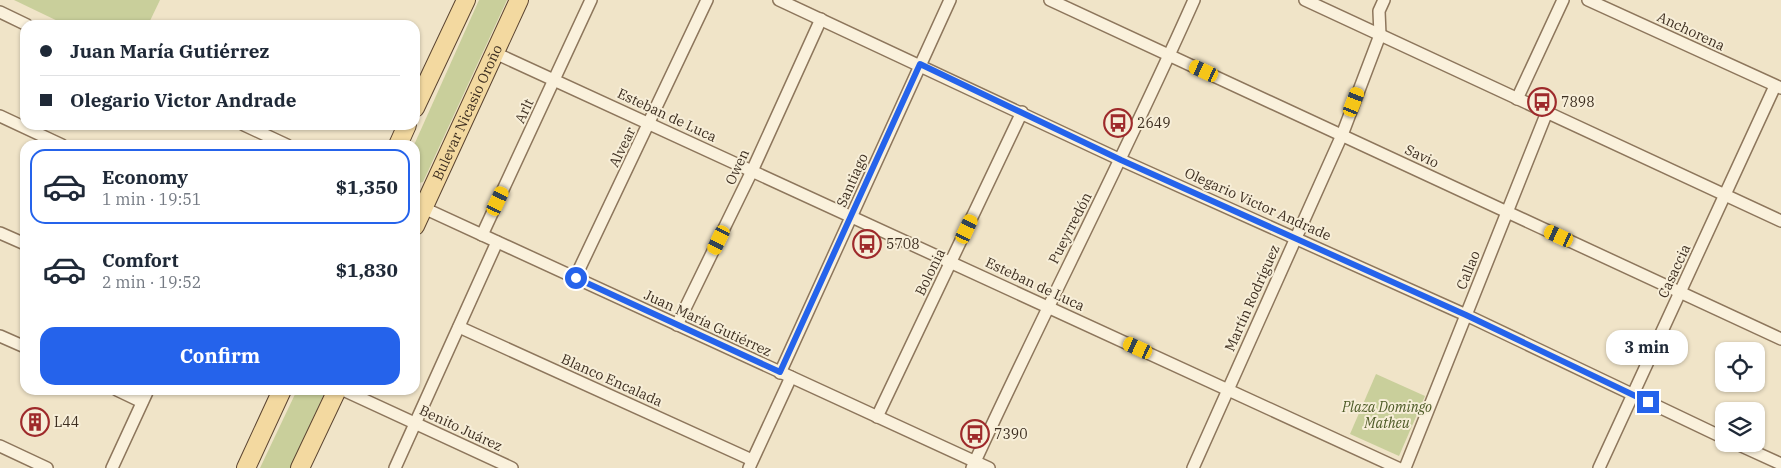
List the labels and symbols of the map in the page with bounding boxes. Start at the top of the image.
street label: Anchorena [1654,7,1728,55]
street label: Bulevar Nicasio Oroño [428,42,506,183]
car [1187,58,1220,84]
street label: Esteban de Luca [615,84,720,146]
car [1341,85,1366,119]
bus stop icon: 7898 [1527,87,1557,117]
place label: 7898 [1561,93,1595,111]
street label: Arlt [511,96,537,126]
bus stop icon: 2649 [1103,108,1133,138]
place label: 2649 [1137,114,1171,132]
street label: Alvear [605,123,640,170]
street label: Savio [1402,140,1442,172]
street label: Owen [721,146,753,188]
street label: Santiago [832,150,872,210]
street label: Olegario Victor Andrade [1182,164,1334,244]
car [484,184,511,218]
street label: Pueyrredón [1044,189,1096,267]
car [953,212,980,246]
car [705,223,732,257]
car [1542,223,1575,249]
bus stop icon: 5708 [852,229,882,259]
place label: 5708 [886,235,920,253]
street label: Casaccia [1654,241,1694,301]
street label: Martín Rodríguez [1220,242,1284,354]
street label: Bolonia [911,245,949,299]
street label: Callao [1452,248,1484,292]
street label: Esteban de Luca [983,253,1088,315]
route start [565,267,587,289]
street label: Juan María Gutiérrez [641,286,775,360]
callout: 3 min [1607,330,1689,364]
car [1121,335,1154,361]
street label: Blanco Encalada [558,350,666,411]
route end [1637,391,1659,413]
park label: Plaza Domingo Matheu [1341,398,1432,432]
street label: Benito Juárez [417,401,505,455]
building icon: L44 [20,407,50,437]
place label: L44 [54,413,79,431]
bus stop icon: 7390 [960,419,990,449]
place label: 7390 [994,425,1028,443]

